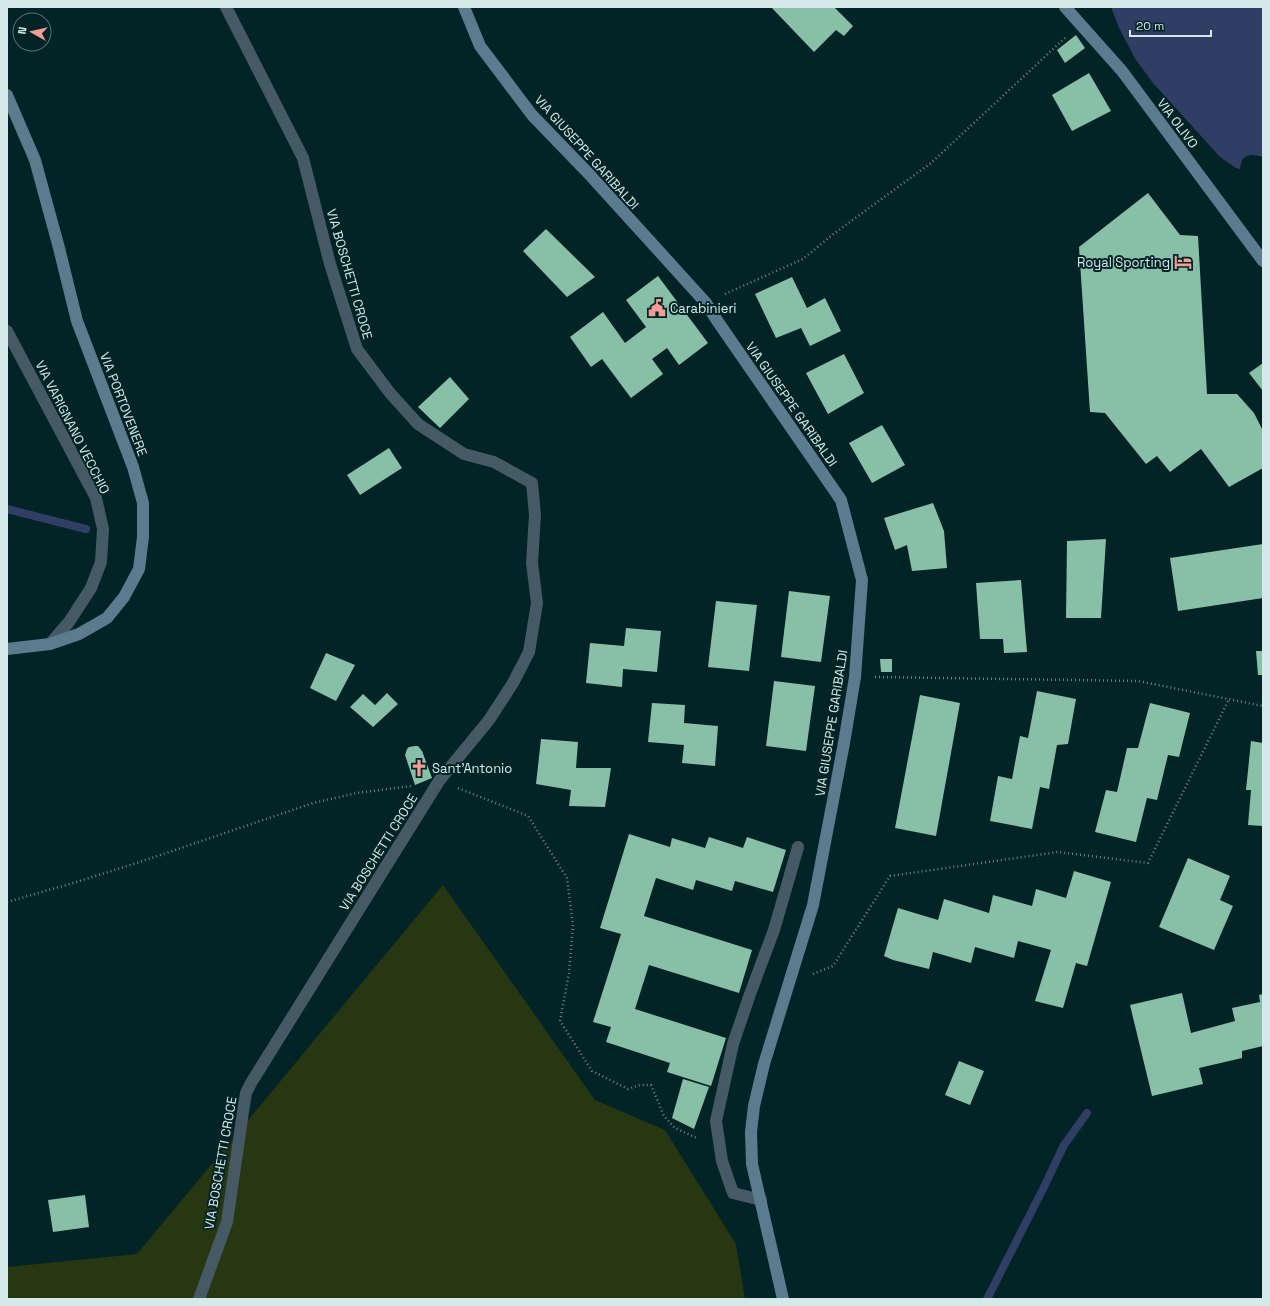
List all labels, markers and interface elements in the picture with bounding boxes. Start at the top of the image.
north arrow [12,12,52,52]
scale bar [1130,12,1211,38]
text: 20 m [1136,18,1164,34]
text: N [15,26,30,35]
street label: VIA GIUSEPPE GARIBALDI [531,92,643,213]
street label: VIA OLIVO [1153,95,1202,152]
street label: VIA BOSCHETTI CROCE [323,207,376,341]
hotel icon: Royal Sporting [1173,252,1193,272]
place label: Royal Sporting [1077,254,1170,271]
public building icon: Carabinieri [647,298,667,318]
place label: Carabinieri [670,300,736,317]
street label: VIA GIUSEPPE GARIBALDI [742,339,841,470]
street label: VIA PORTOVENERE [96,350,151,458]
street label: VIA VARIGNANO VECCHIO [31,358,114,497]
street label: VIA GIUSEPPE GARIBALDI [811,648,851,798]
church icon: Sant'Antonio [409,758,429,778]
place label: Sant'Antonio [432,760,512,777]
street label: VIA BOSCHETTI CROCE [336,791,421,914]
street label: VIA BOSCHETTI CROCE [200,1095,241,1231]

